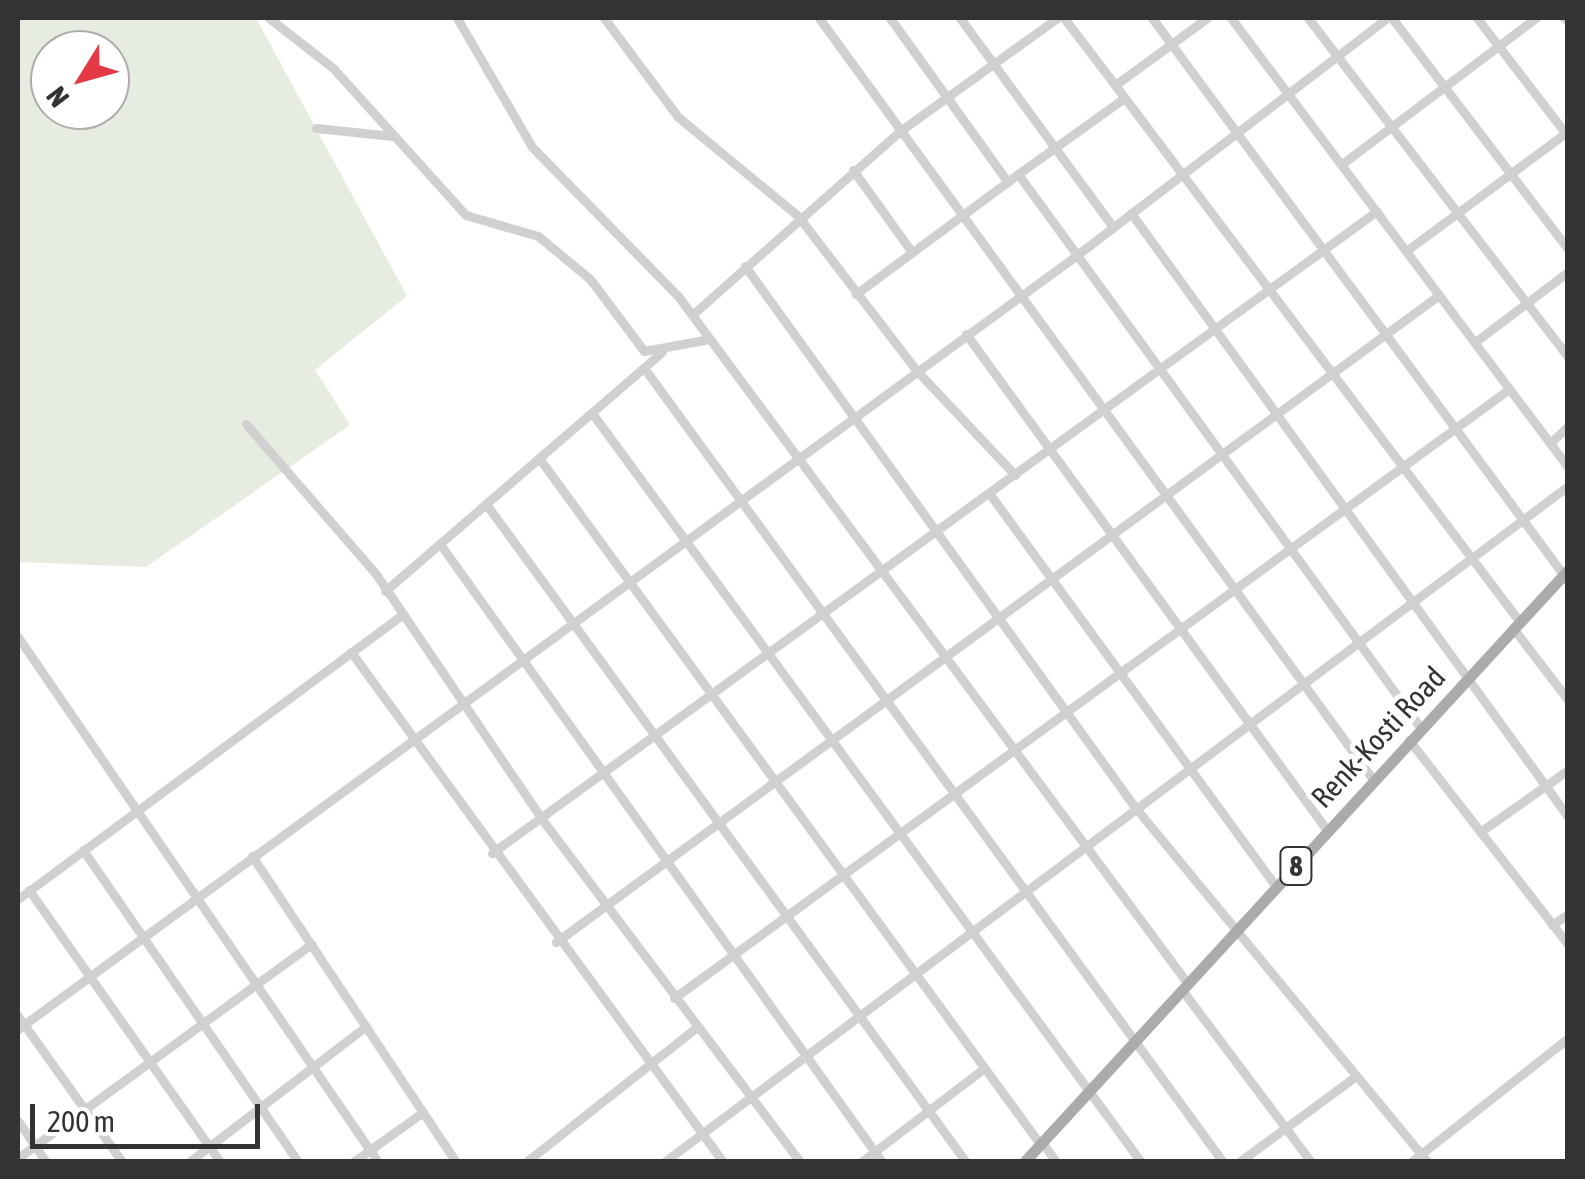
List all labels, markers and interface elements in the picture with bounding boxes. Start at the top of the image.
north arrow [30,30,130,130]
text: N [40,81,75,113]
street label: Renk-Kosti Road [1304,659,1452,815]
road number: 8 [1278,843,1314,889]
scale bar [35,1084,265,1146]
text: 200 m [47,1104,115,1138]

